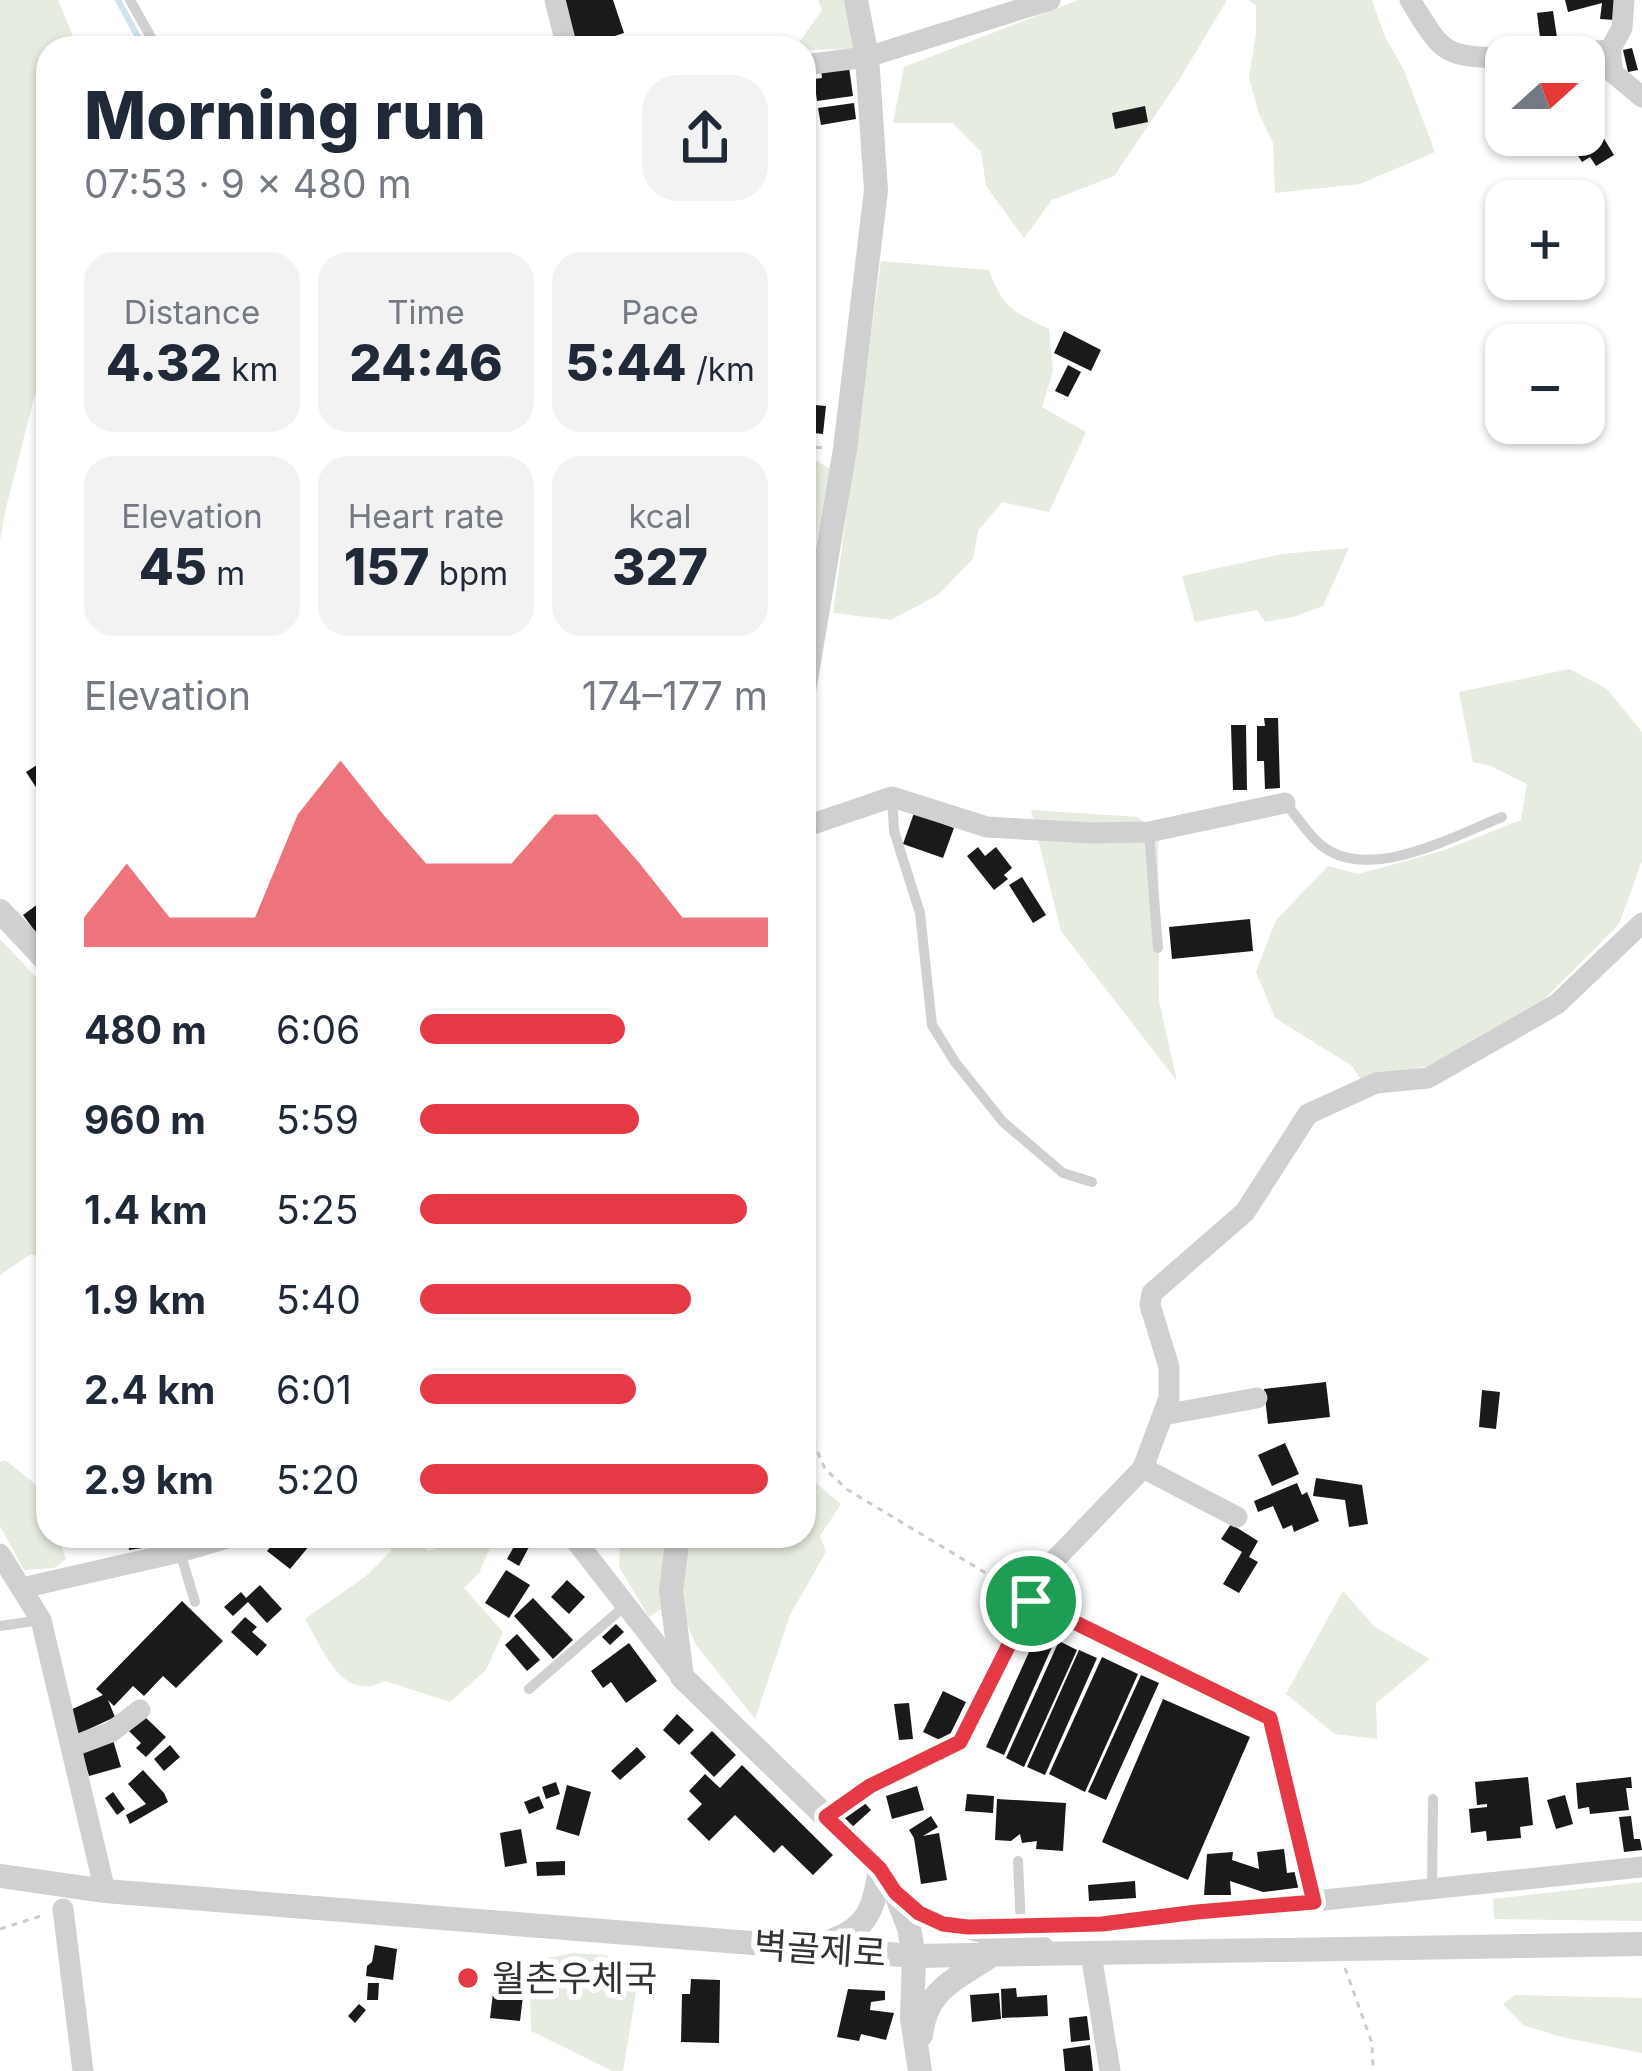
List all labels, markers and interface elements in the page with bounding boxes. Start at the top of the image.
north arrow [1485,36,1605,156]
map controls [1485,36,1605,444]
text: Morning run [84,75,486,155]
button: share [642,75,768,201]
text: 07:53 · 9 × 480 m [84,160,412,207]
button: + [1485,180,1605,300]
text: Distance [124,292,260,332]
text: Time [387,292,465,332]
text: Pace [621,292,699,332]
button: − [1485,324,1605,444]
text: 4.32 [106,332,222,393]
text: 24:46 [349,332,503,393]
text: 5:44 [565,332,687,393]
text: km [222,349,278,389]
text: /km [687,349,755,389]
text: Elevation [121,496,263,536]
text: Heart rate [348,496,504,536]
text: kcal [628,496,692,536]
text: 45 [139,536,207,597]
text: 157 [344,536,430,597]
text: 327 [612,536,708,597]
text: m [207,553,245,593]
text: bpm [430,553,508,593]
text: Elevation [84,672,251,719]
text: 174–177 m [582,672,768,719]
text: 480 m [84,1006,207,1053]
text: 6:06 [276,1006,360,1053]
text: 960 m [84,1096,206,1143]
text: 5:59 [276,1096,359,1143]
text: 1.4 km [84,1186,208,1233]
text: 5:25 [276,1186,358,1233]
text: 1.9 km [84,1276,206,1323]
text: 5:40 [276,1276,361,1323]
text: 2.4 km [84,1366,215,1413]
text: 6:01 [276,1366,352,1413]
text: 2.9 km [84,1456,214,1503]
text: 5:20 [276,1456,359,1503]
pin [980,1550,1082,1652]
icon: arrive [998,1568,1064,1634]
street label: 벽골제로 [752,1922,888,1976]
place label: 월촌우체국 [492,1956,658,2000]
marker: 월촌우체국 [455,1965,481,1991]

